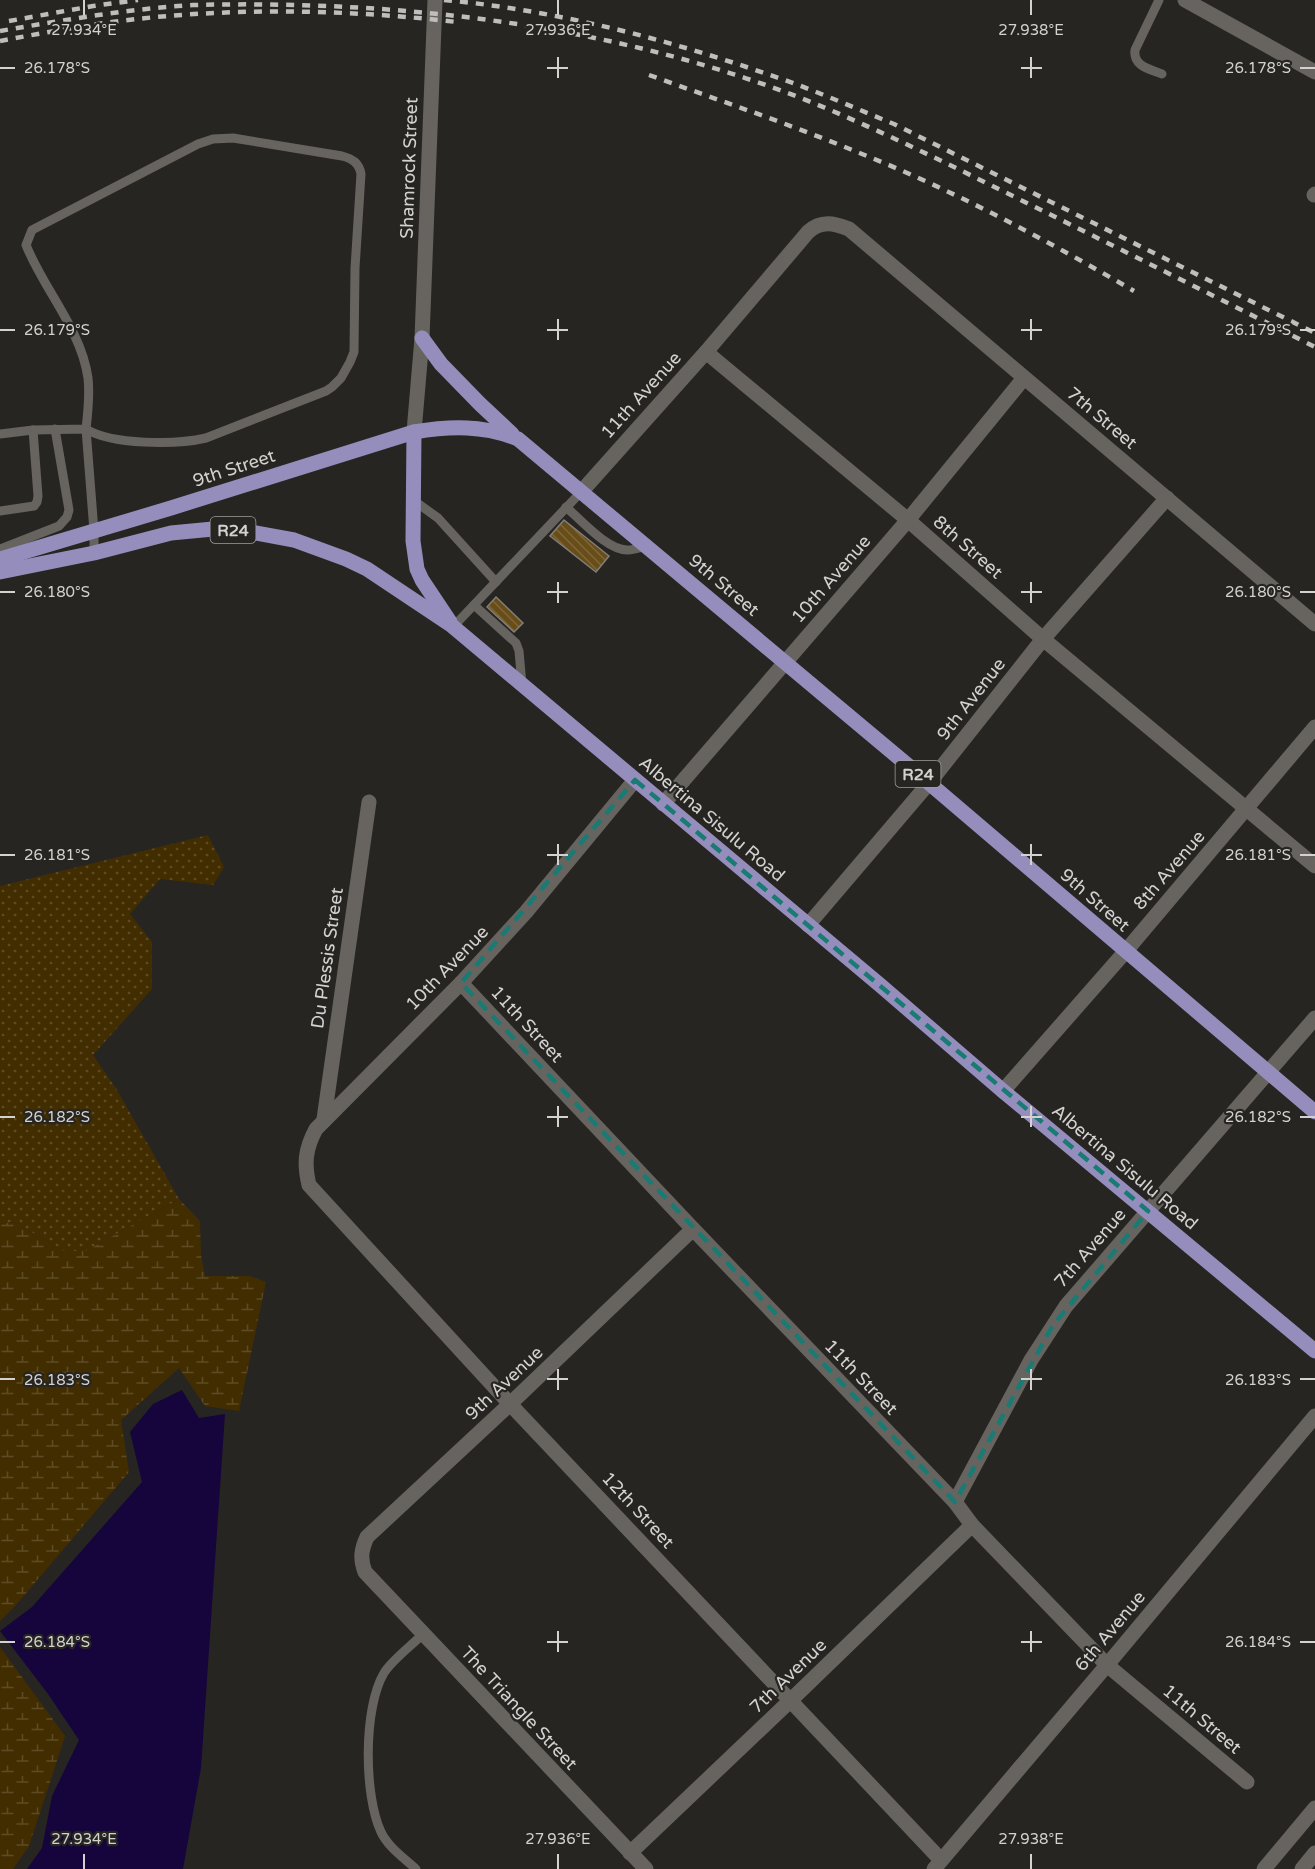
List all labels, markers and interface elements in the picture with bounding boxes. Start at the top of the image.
text: 27.934°E [51,21,117,39]
text: 27.936°E [525,21,591,39]
text: 27.938°E [998,21,1064,39]
text: 26.178°S [24,59,90,77]
text: 26.178°S [1225,59,1291,77]
street label: Shamrock Street [396,97,422,239]
text: 26.179°S [24,321,90,339]
text: 26.179°S [1225,321,1291,339]
street label: 11th Avenue [596,347,686,443]
street label: 7th Street [1062,382,1142,454]
street label: 9th Street [190,444,278,492]
street label: 8th Street [929,511,1007,583]
road number: R24 [210,517,256,543]
street label: 10th Avenue [787,530,875,628]
street label: 9th Street [684,549,764,621]
text: 26.180°S [24,583,90,601]
text: 26.180°S [1225,583,1291,601]
street label: 9th Avenue [932,654,1010,744]
street label: Albertina Sisulu Road [635,752,789,886]
road number: R24 [896,761,940,787]
street label: 8th Avenue [1128,826,1210,914]
text: 26.181°S [24,846,90,864]
text: 26.181°S [1225,846,1291,864]
street label: 9th Street [1056,864,1134,936]
street label: Du Plessis Street [306,886,348,1030]
street label: 10th Avenue [401,921,493,1015]
street label: 11th Street [486,981,568,1067]
street label: Albertina Sisulu Road [1048,1100,1202,1234]
text: 26.182°S [24,1108,90,1126]
text: 26.182°S [1225,1108,1291,1126]
street label: 7th Avenue [1049,1204,1131,1292]
street label: 11th Street [820,1335,903,1419]
street label: 9th Avenue [461,1341,547,1425]
text: 26.183°S [24,1371,90,1389]
text: 26.183°S [1225,1371,1291,1389]
street label: 12th Street [597,1467,679,1553]
street label: 6th Avenue [1070,1586,1150,1676]
text: 26.184°S [24,1633,90,1651]
text: 26.184°S [1225,1633,1291,1651]
street label: 7th Avenue [745,1634,831,1718]
street label: The Triangle Street [456,1642,582,1775]
street label: 11th Street [1158,1680,1246,1759]
text: 27.934°E [51,1830,117,1848]
text: 27.936°E [525,1830,591,1848]
text: 27.938°E [998,1830,1064,1848]

